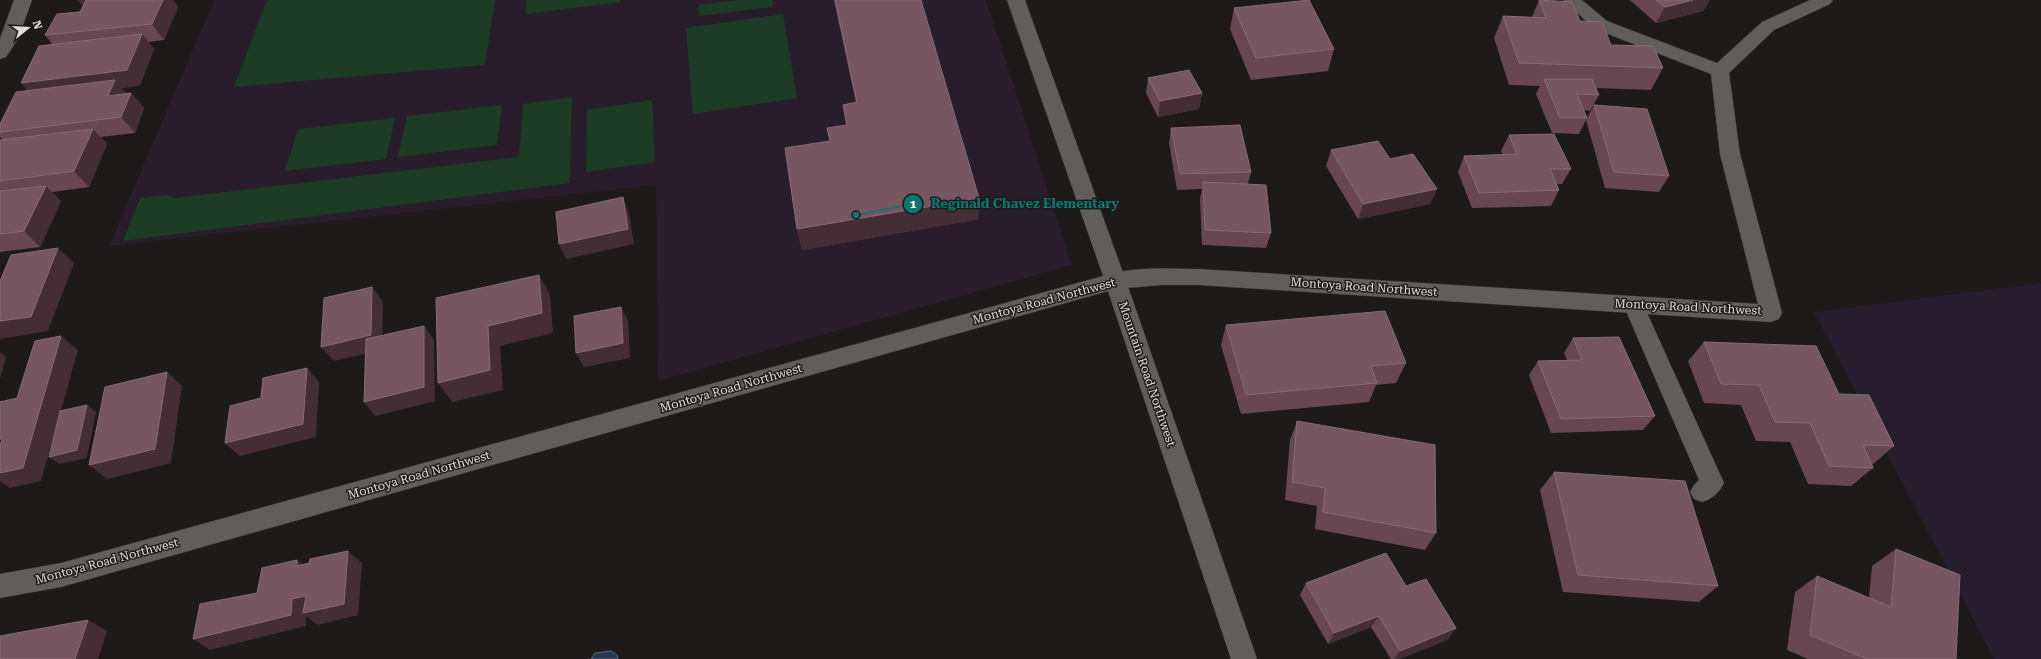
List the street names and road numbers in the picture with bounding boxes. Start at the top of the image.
street label: Montoya Road Northwest [971,275,1117,327]
street label: Montoya Road Northwest [1290,275,1438,299]
street label: Montoya Road Northwest [1614,296,1762,318]
street label: Mountain Road Northwest [1116,300,1179,449]
street label: Montoya Road Northwest [658,361,804,415]
street label: Montoya Road Northwest [346,448,492,502]
street label: Montoya Road Northwest [34,535,180,587]

